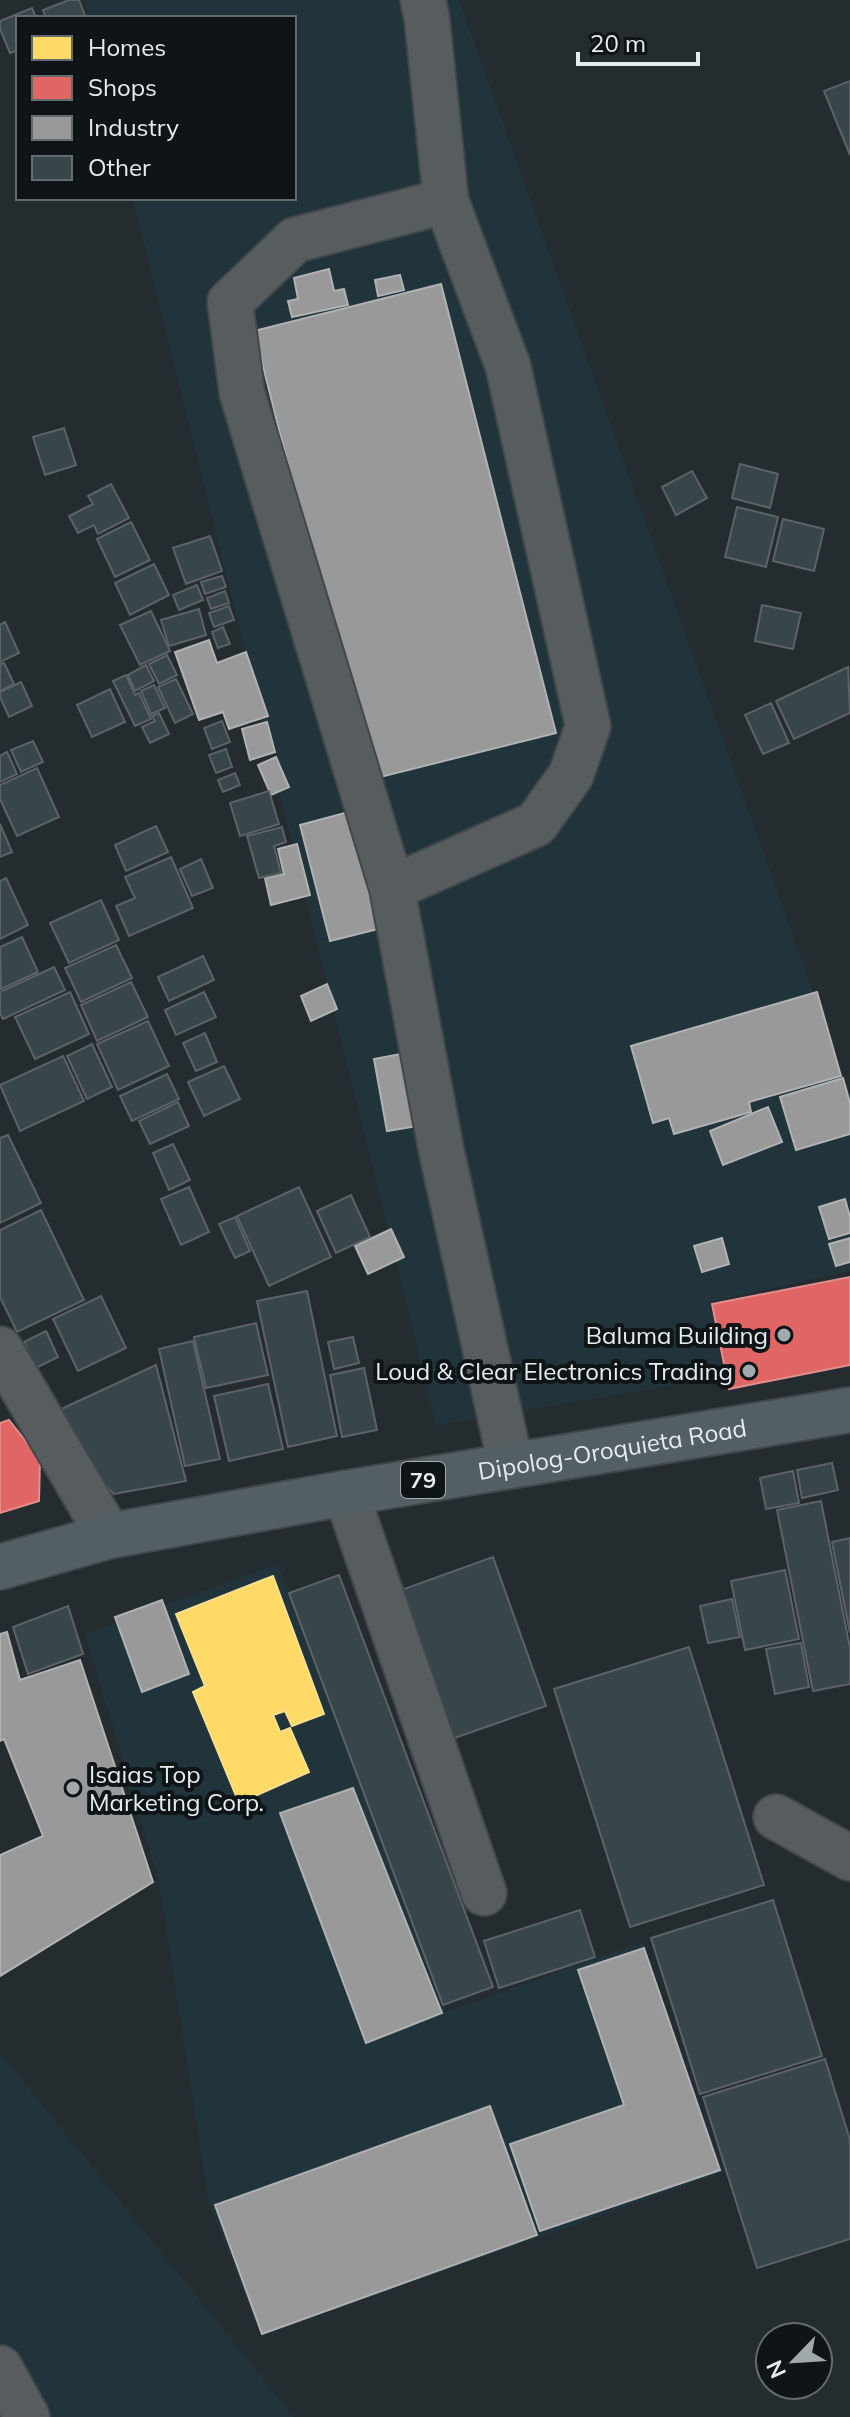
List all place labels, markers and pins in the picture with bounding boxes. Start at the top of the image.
place label: Baluma Building [586,1320,768,1350]
marker: Baluma Building [775,1326,793,1344]
place label: Loud & Clear Electronics Trading [375,1356,733,1386]
marker: Loud & Clear Electronics Trading [740,1362,758,1380]
place label: Isaias Top Marketing Corp. [89,1759,264,1817]
marker: Isaias Top Marketing Corp. [64,1779,82,1797]

